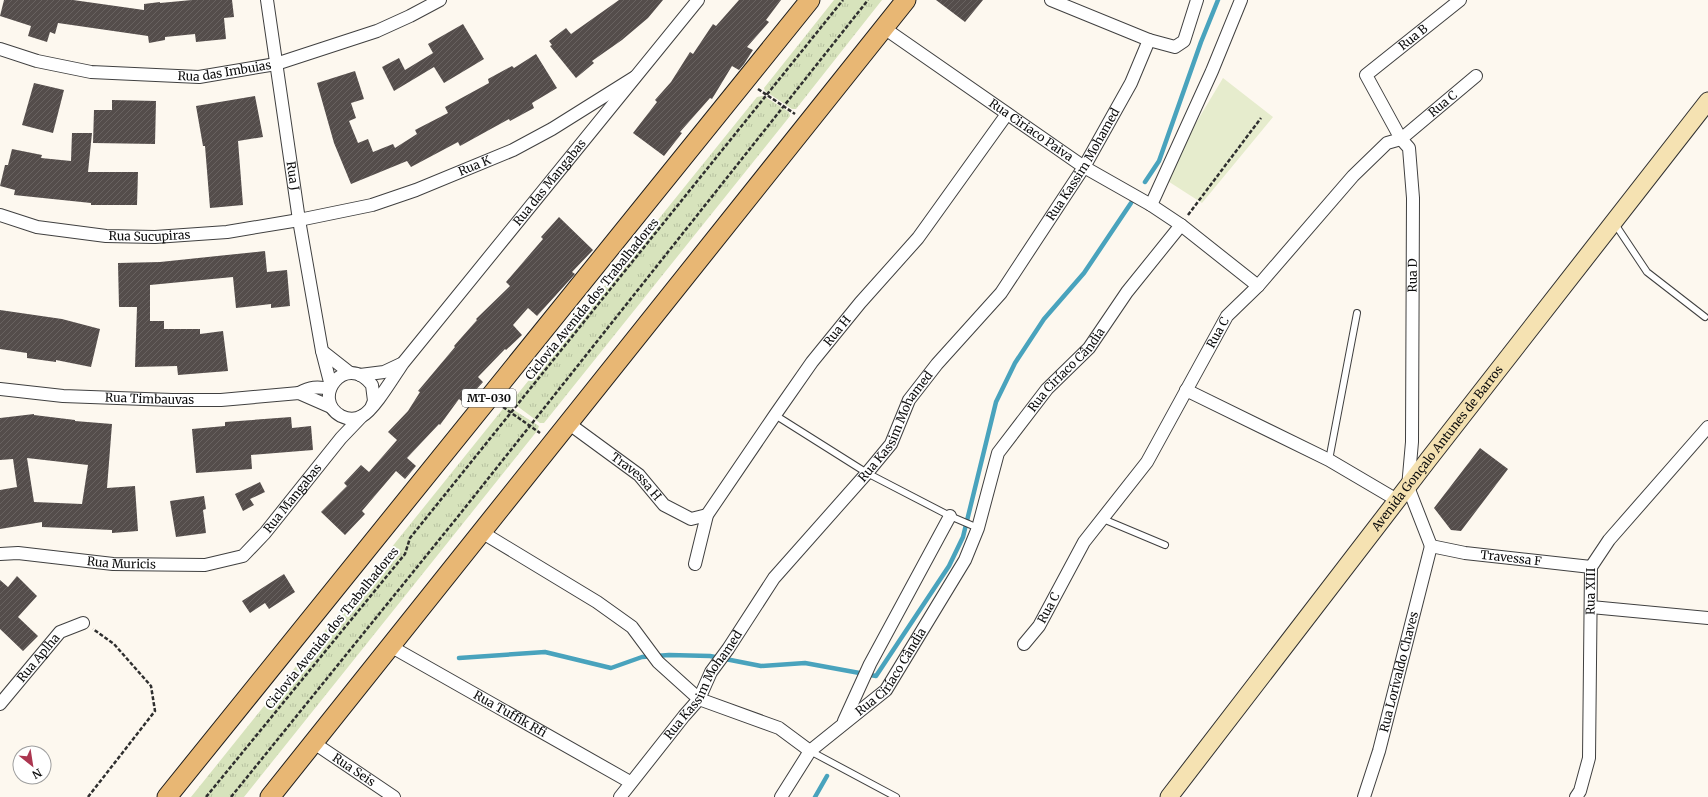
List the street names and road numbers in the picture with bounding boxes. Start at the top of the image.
street label: Rua B [1395,21,1430,53]
street label: Rua das Imbuias [177,57,272,84]
street label: Rua C [1425,87,1460,120]
street label: Rua Ciriaco Paiva [986,95,1077,165]
street label: Rua Kassim Mohamed [1043,105,1122,223]
street label: Rua das Mangabas [510,136,589,228]
street label: Rua K [456,152,493,179]
street label: Rua J [284,160,303,192]
street label: Ciclovia Avenida dos Trabalhadores [522,215,662,383]
street label: Rua Sucupiras [108,227,191,244]
street label: Rua D [1405,258,1420,293]
street label: Rua H [820,312,854,349]
street label: Rua C [1203,314,1232,350]
street label: Rua Ciríaco Cândia [1024,324,1108,415]
street label: Avenida Gonçalo Antunes de Barros [1368,362,1506,535]
street label: Rua Kassim Mohamed [855,368,936,485]
road number: MT-030 [462,389,516,407]
street label: Rua Timbauvas [105,390,194,407]
street label: Travessa H [608,449,665,504]
street label: Rua Mangabas [260,460,325,536]
street label: Ciclovia Avenida dos Trabalhadores [262,544,402,712]
street label: Travessa F [1480,547,1543,569]
street label: Rua Muricis [86,553,156,571]
street label: Rua XIII [1582,568,1598,615]
street label: Rua C [1034,589,1063,626]
street label: Rua Lorivaldo Chaves [1376,610,1421,734]
street label: Rua Ciríaco Cândia [852,624,929,719]
street label: Rua Kassim Mohamed [661,627,745,742]
street label: Rua Aplha [13,630,63,685]
street label: Rua Tuffik Rfi [471,687,550,740]
street label: Rua Seis [330,750,378,789]

